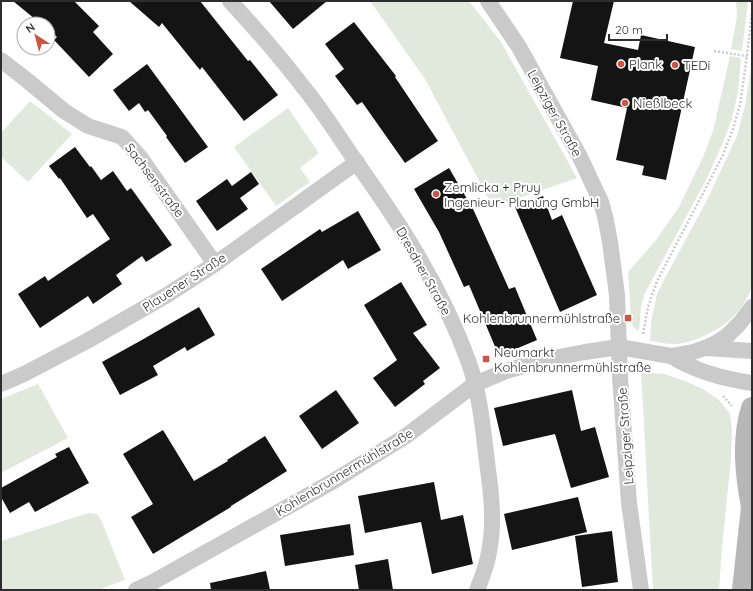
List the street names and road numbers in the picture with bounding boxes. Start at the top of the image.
street label: Leipziger Straße [524,67,586,159]
street label: Sachsenstraße [122,140,188,220]
street label: Dresdner Straße [393,224,455,318]
street label: Plauener Straße [139,249,229,315]
street label: Leipziger Straße [614,387,636,485]
street label: Kohlenbrunnermühlstraße [273,425,415,519]

